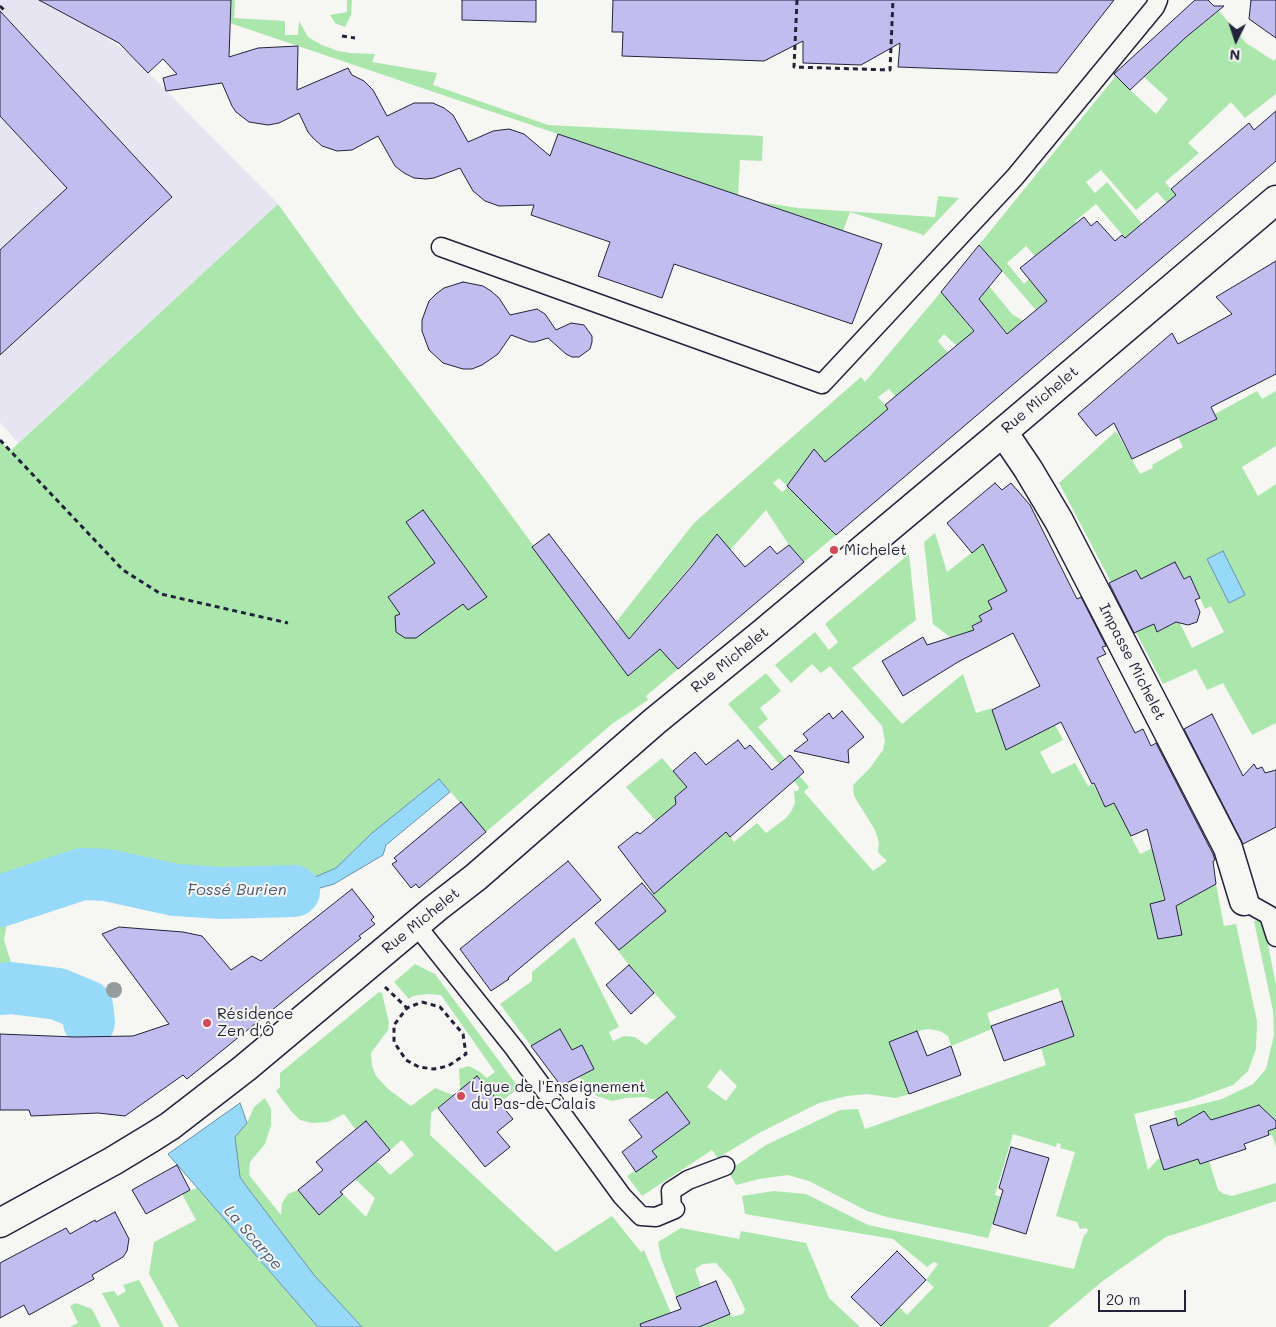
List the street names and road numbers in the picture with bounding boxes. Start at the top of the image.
street label: Rue Michelet [998,363,1082,437]
street label: Impasse Michelet [1095,601,1169,723]
street label: Rue Michelet [688,623,772,697]
street label: Rue Michelet [379,884,463,958]

